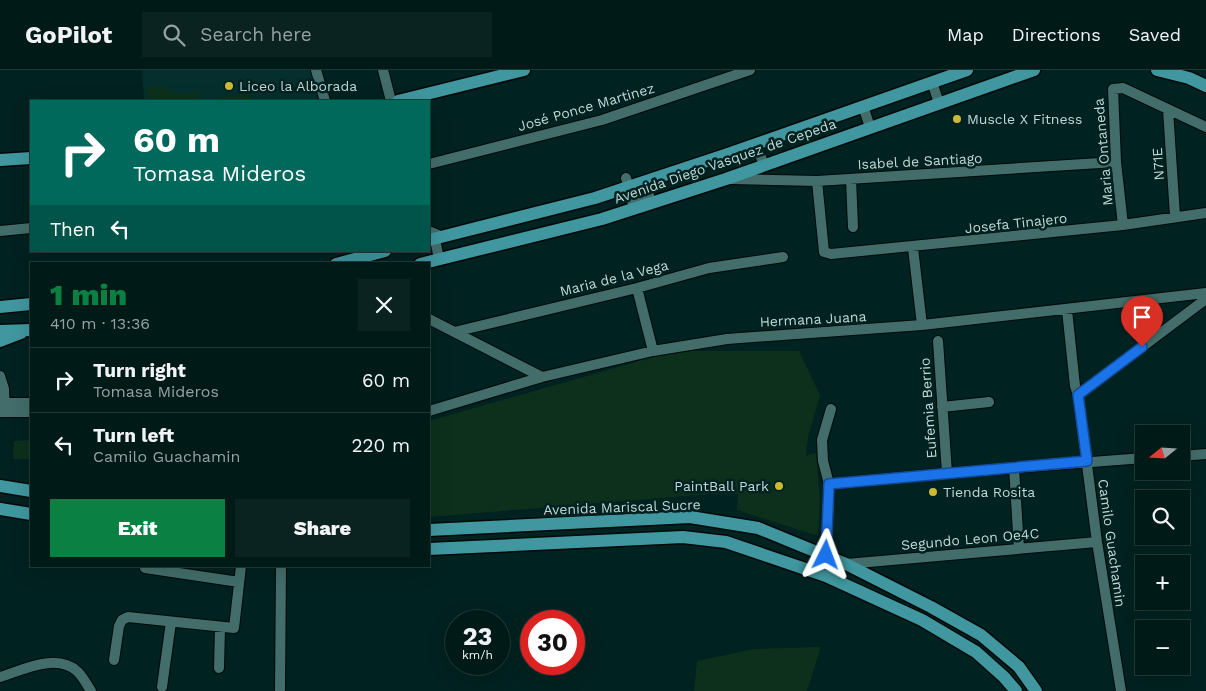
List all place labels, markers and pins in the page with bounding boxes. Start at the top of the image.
place label: Liceo la Alborada [239,78,357,94]
marker: Liceo la Alborada [223,80,235,92]
place label: Muscle X Fitness [967,111,1082,127]
marker: Muscle X Fitness [951,113,963,125]
pin [1121,296,1163,347]
place label: PaintBall Park [674,478,769,494]
marker: PaintBall Park [773,480,785,492]
place label: Tienda Rosita [943,484,1035,500]
marker: Tienda Rosita [927,486,939,498]

